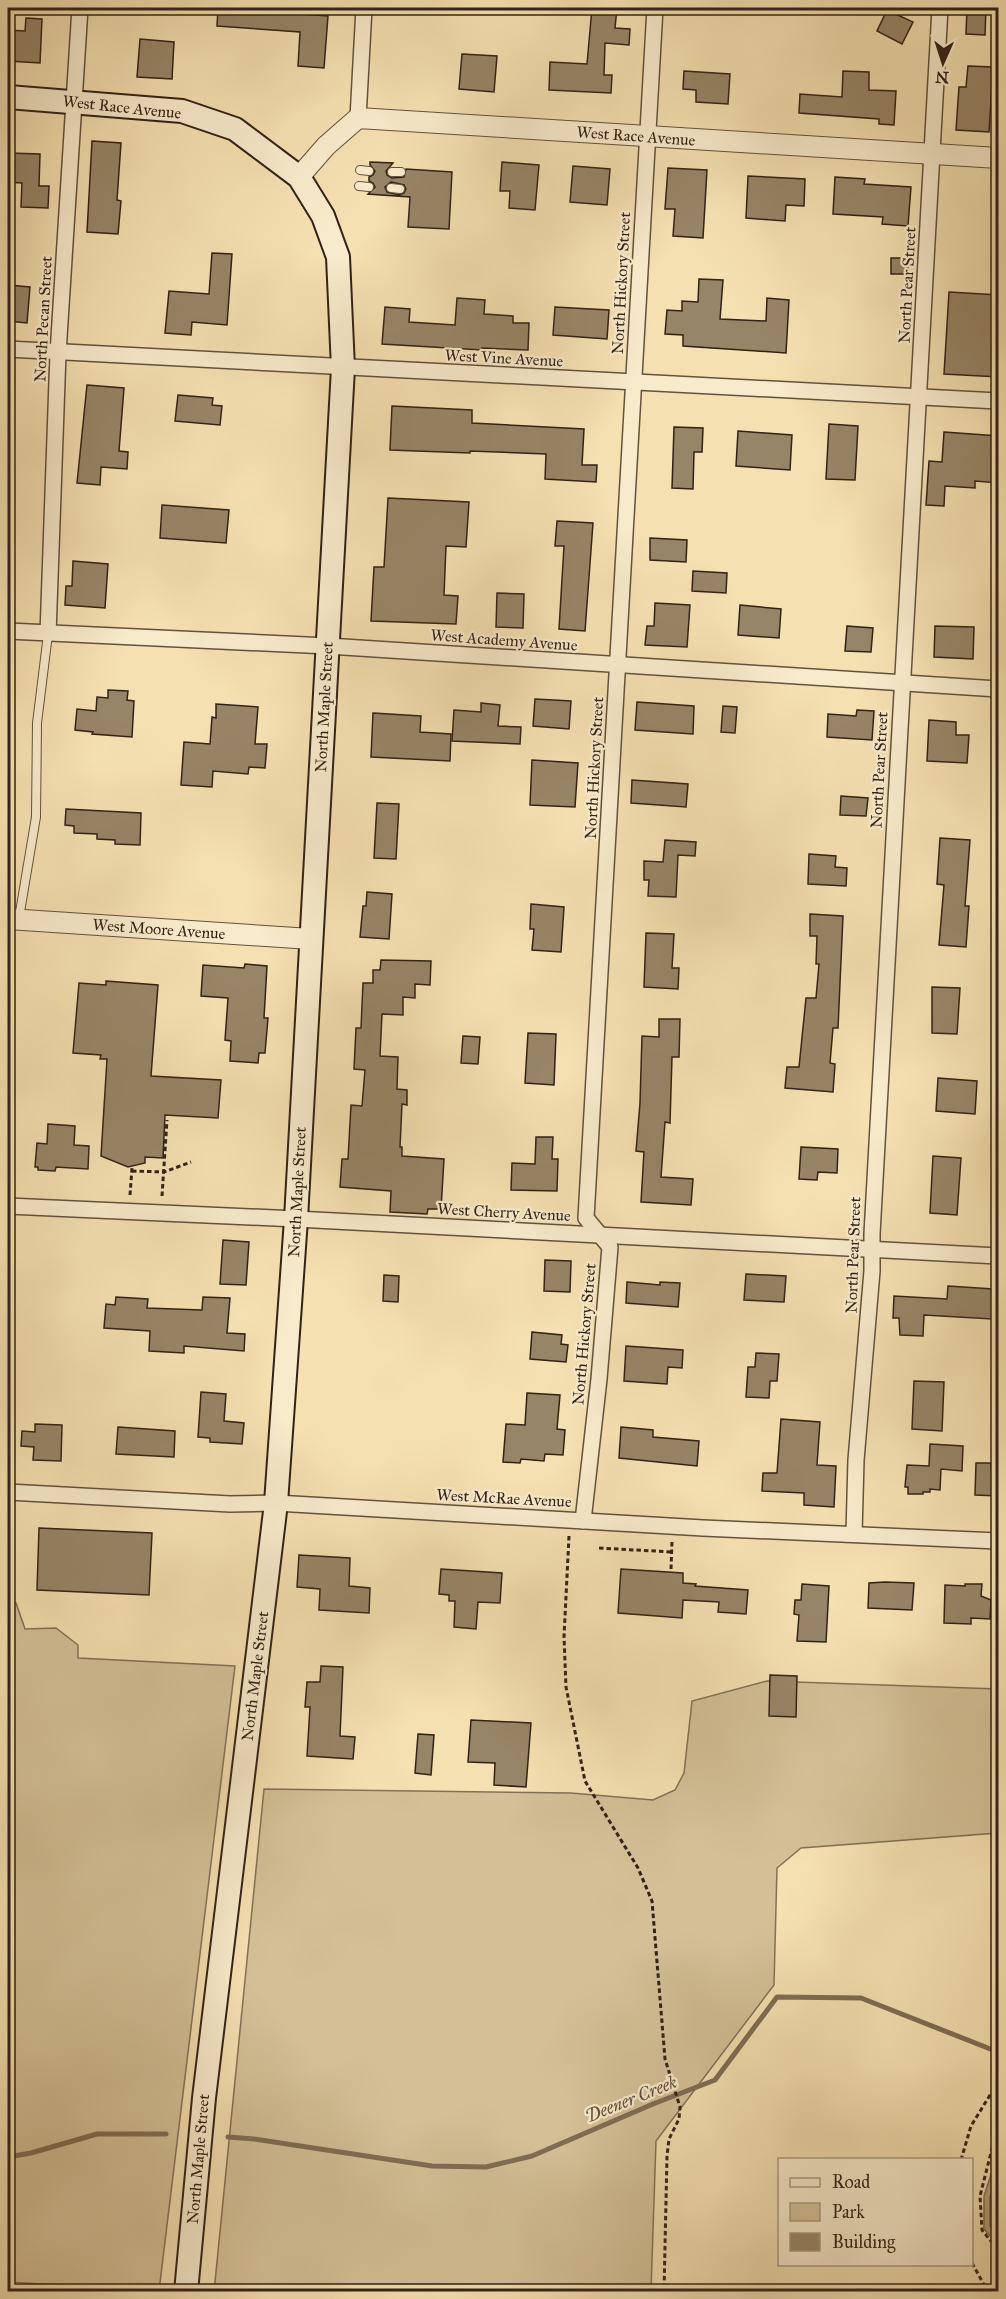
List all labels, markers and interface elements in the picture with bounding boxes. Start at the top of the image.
north arrow [913,33,973,93]
text: N [935,68,950,87]
street label: West Race Avenue [62,91,183,123]
street label: West Race Avenue [576,122,696,150]
street label: North Hickory Street [608,211,634,355]
street label: North Pear Street [894,226,920,344]
street label: North Pecan Street [30,255,56,383]
street label: West Vine Avenue [444,345,564,371]
street label: West Academy Avenue [430,625,578,655]
street label: North Maple Street [311,641,337,773]
street label: North Hickory Street [581,696,607,840]
street label: North Pear Street [866,711,892,829]
street label: West Moore Avenue [92,915,226,943]
street label: North Maple Street [284,1126,310,1258]
street label: North Pear Street [841,1196,865,1314]
street label: West Cherry Avenue [437,1199,572,1225]
street label: North Hickory Street [568,1262,600,1406]
street label: West McRae Avenue [436,1485,572,1511]
street label: North Maple Street [238,1610,272,1742]
water label: Deener Creek [582,2071,680,2127]
street label: North Maple Street [183,2093,213,2225]
legend [778,2158,973,2266]
text: Road [832,2171,870,2193]
text: Park [832,2201,865,2223]
text: Building [832,2231,896,2254]

